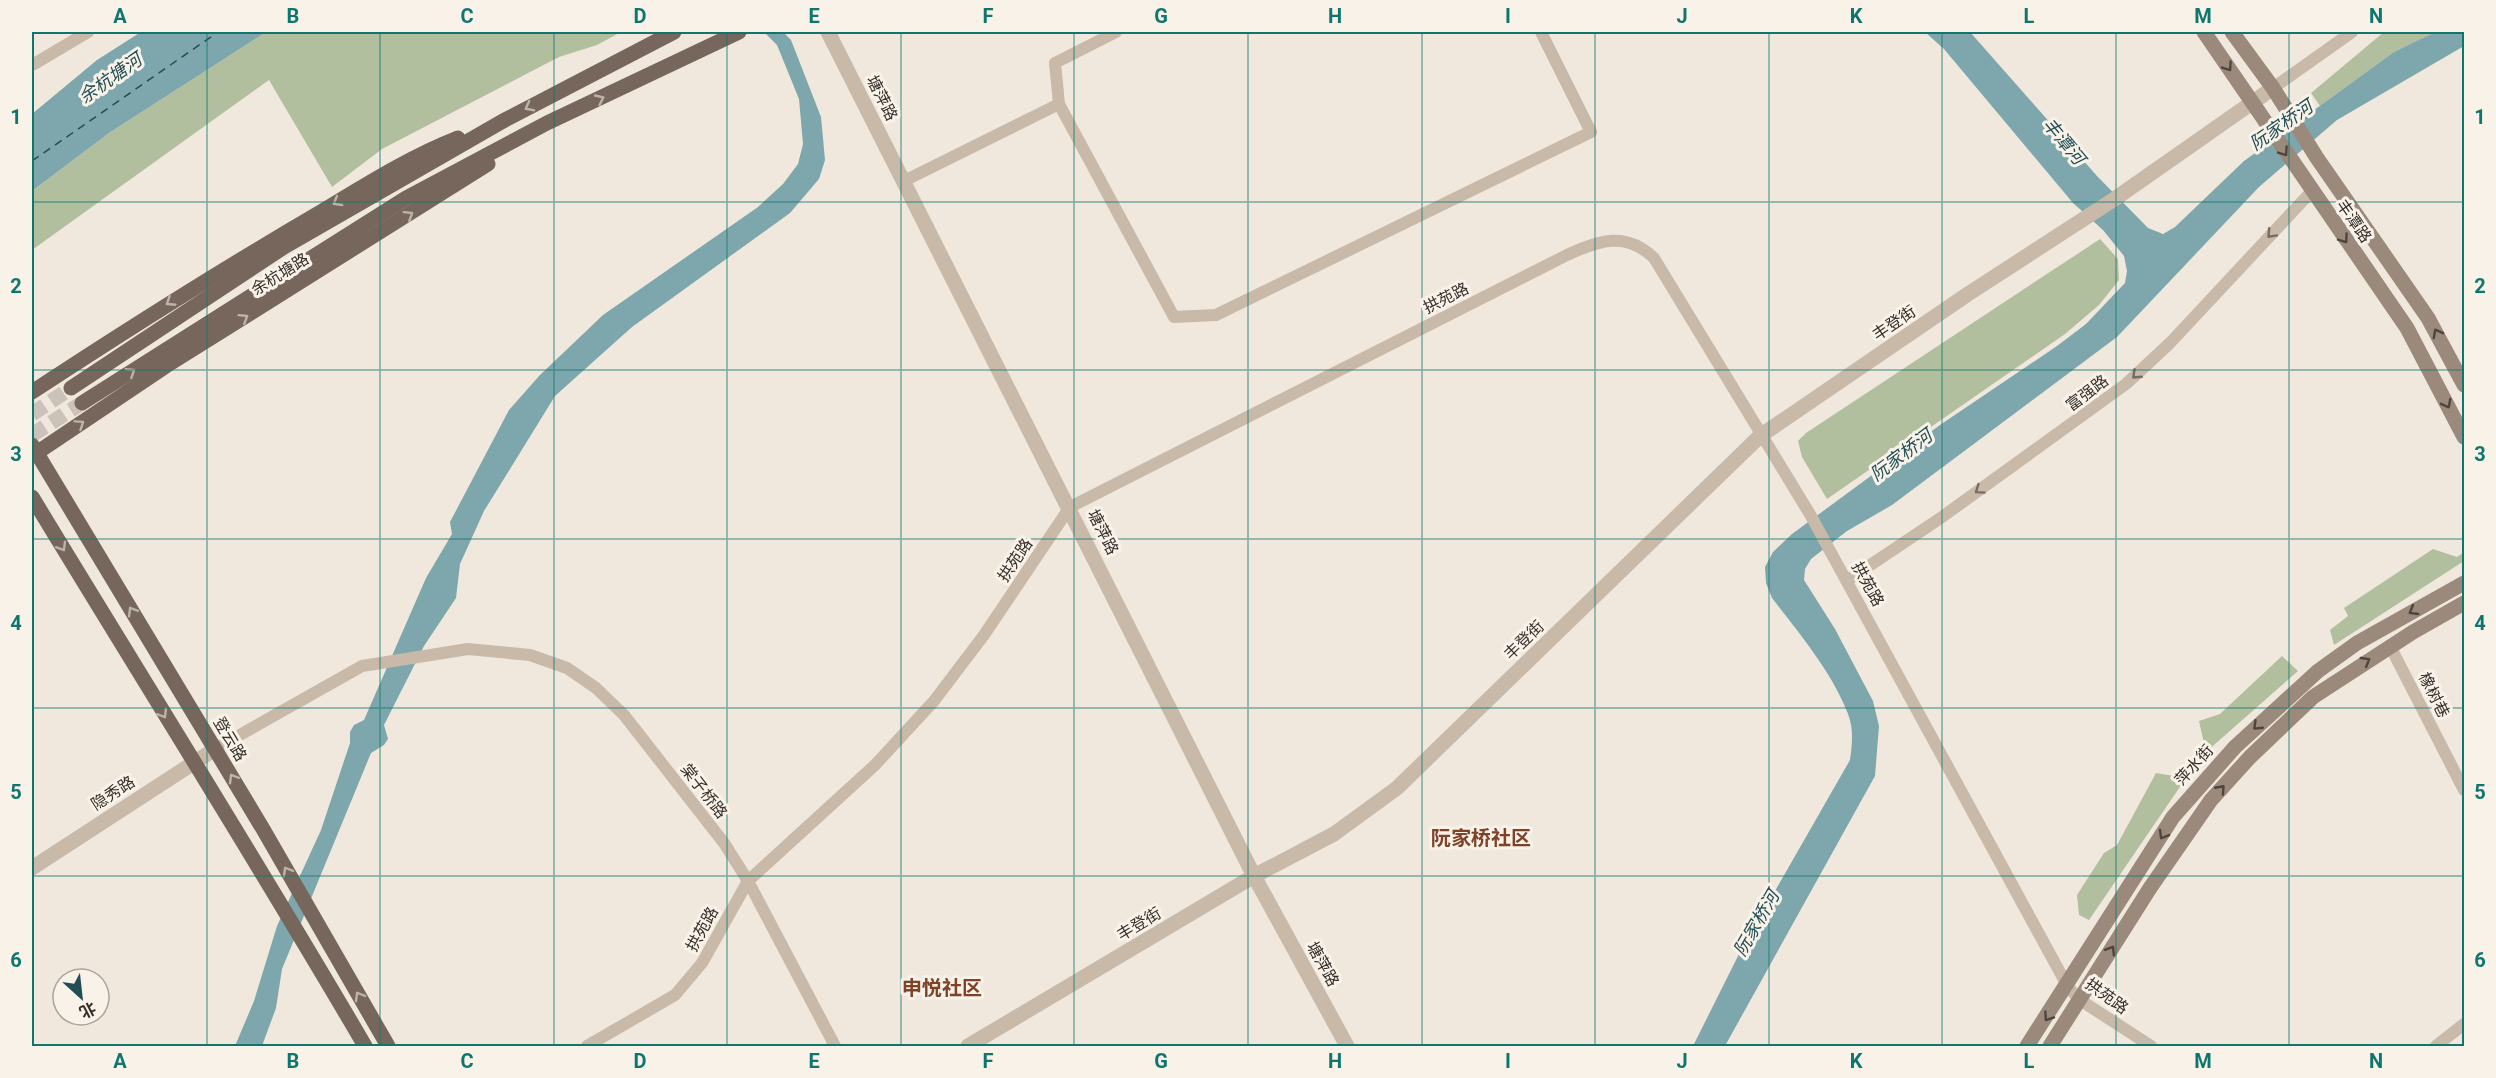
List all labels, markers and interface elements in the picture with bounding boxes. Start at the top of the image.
text: A [113,4,127,28]
text: B [287,4,299,28]
text: C [460,4,474,28]
text: D [634,4,647,28]
text: E [808,4,820,28]
text: F [983,4,994,28]
text: G [1154,4,1168,28]
text: H [1328,4,1342,28]
text: I [1505,4,1511,28]
text: J [1676,4,1688,28]
text: K [1850,4,1863,28]
text: L [2024,4,2035,28]
text: M [2194,4,2212,28]
text: N [2369,4,2383,28]
water label: 余杭塘河 [74,47,148,107]
one-way arrow [2221,60,2232,71]
street label: 塘萍路 [863,72,901,124]
one-way arrow [594,94,605,106]
water label: 阮家桥河 [2245,94,2319,154]
one-way arrow [525,100,535,111]
text: 1 [10,105,22,129]
text: 1 [2474,105,2486,129]
water label: 丰潭河 [2039,114,2091,171]
one-way arrow [2277,145,2288,156]
one-way arrow [333,194,343,206]
street label: 丰潭路 [2332,196,2376,246]
one-way arrow [403,210,413,222]
one-way arrow [2268,227,2279,238]
one-way arrow [2337,232,2348,243]
street label: 余杭塘路 [248,249,312,299]
text: 2 [10,274,22,298]
text: 2 [2474,274,2486,298]
street label: 拱苑路 [1420,279,1472,317]
one-way arrow [166,294,176,306]
street label: 丰登街 [1869,302,1919,344]
one-way arrow [238,313,248,325]
one-way arrow [2433,329,2444,339]
one-way arrow [125,368,136,379]
one-way arrow [2133,368,2143,379]
street label: 富强路 [2062,371,2112,415]
one-way arrow [2440,398,2451,408]
one-way arrow [73,420,84,431]
water label: 阮家桥河 [1866,423,1938,485]
text: 3 [10,442,22,466]
text: 3 [2474,442,2486,466]
one-way arrow [1975,483,1986,494]
street label: 塘萍路 [1084,506,1122,558]
street label: 拱苑路 [994,535,1036,585]
one-way arrow [54,541,66,551]
street label: 拱苑路 [1848,558,1888,610]
one-way arrow [2409,603,2419,615]
one-way arrow [128,607,140,617]
text: 4 [10,611,22,635]
text: 4 [2474,611,2486,635]
street label: 丰登街 [1500,616,1548,664]
one-way arrow [2360,656,2370,668]
street label: 橡树巷 [2415,669,2453,721]
one-way arrow [155,708,167,718]
street label: 登云路 [209,714,251,764]
one-way arrow [2253,718,2264,729]
street label: 萍水街 [2171,741,2217,789]
street label: 棠子桥路 [677,760,731,822]
street label: 隐秀路 [88,772,138,814]
one-way arrow [228,774,240,784]
text: 5 [10,780,22,804]
text: 5 [2474,780,2486,804]
one-way arrow [2214,785,2225,796]
district label: 阮家桥社区 [1431,826,1531,850]
one-way arrow [2159,829,2170,839]
one-way arrow [283,866,294,877]
water label: 阮家桥河 [1729,884,1785,959]
street label: 拱苑路 [682,903,722,955]
street label: 丰登街 [1114,903,1164,945]
street label: 塘萍路 [1303,938,1343,990]
one-way arrow [2104,946,2116,956]
text: 6 [10,948,22,972]
text: 6 [2474,948,2486,972]
north arrow [51,967,111,1027]
street label: 拱苑路 [2082,974,2132,1018]
district label: 申悦社区 [902,976,982,1000]
one-way arrow [355,992,366,1002]
text: 北 [76,998,99,1022]
one-way arrow [2044,1010,2055,1021]
text: A [113,1049,127,1073]
text: B [287,1049,299,1073]
text: C [460,1049,474,1073]
text: D [634,1049,647,1073]
text: E [808,1049,820,1073]
text: F [983,1049,994,1073]
text: G [1154,1049,1168,1073]
text: H [1328,1049,1342,1073]
text: I [1505,1049,1511,1073]
text: J [1676,1049,1688,1073]
text: K [1850,1049,1863,1073]
text: L [2024,1049,2035,1073]
text: M [2194,1049,2212,1073]
text: N [2369,1049,2383,1073]

